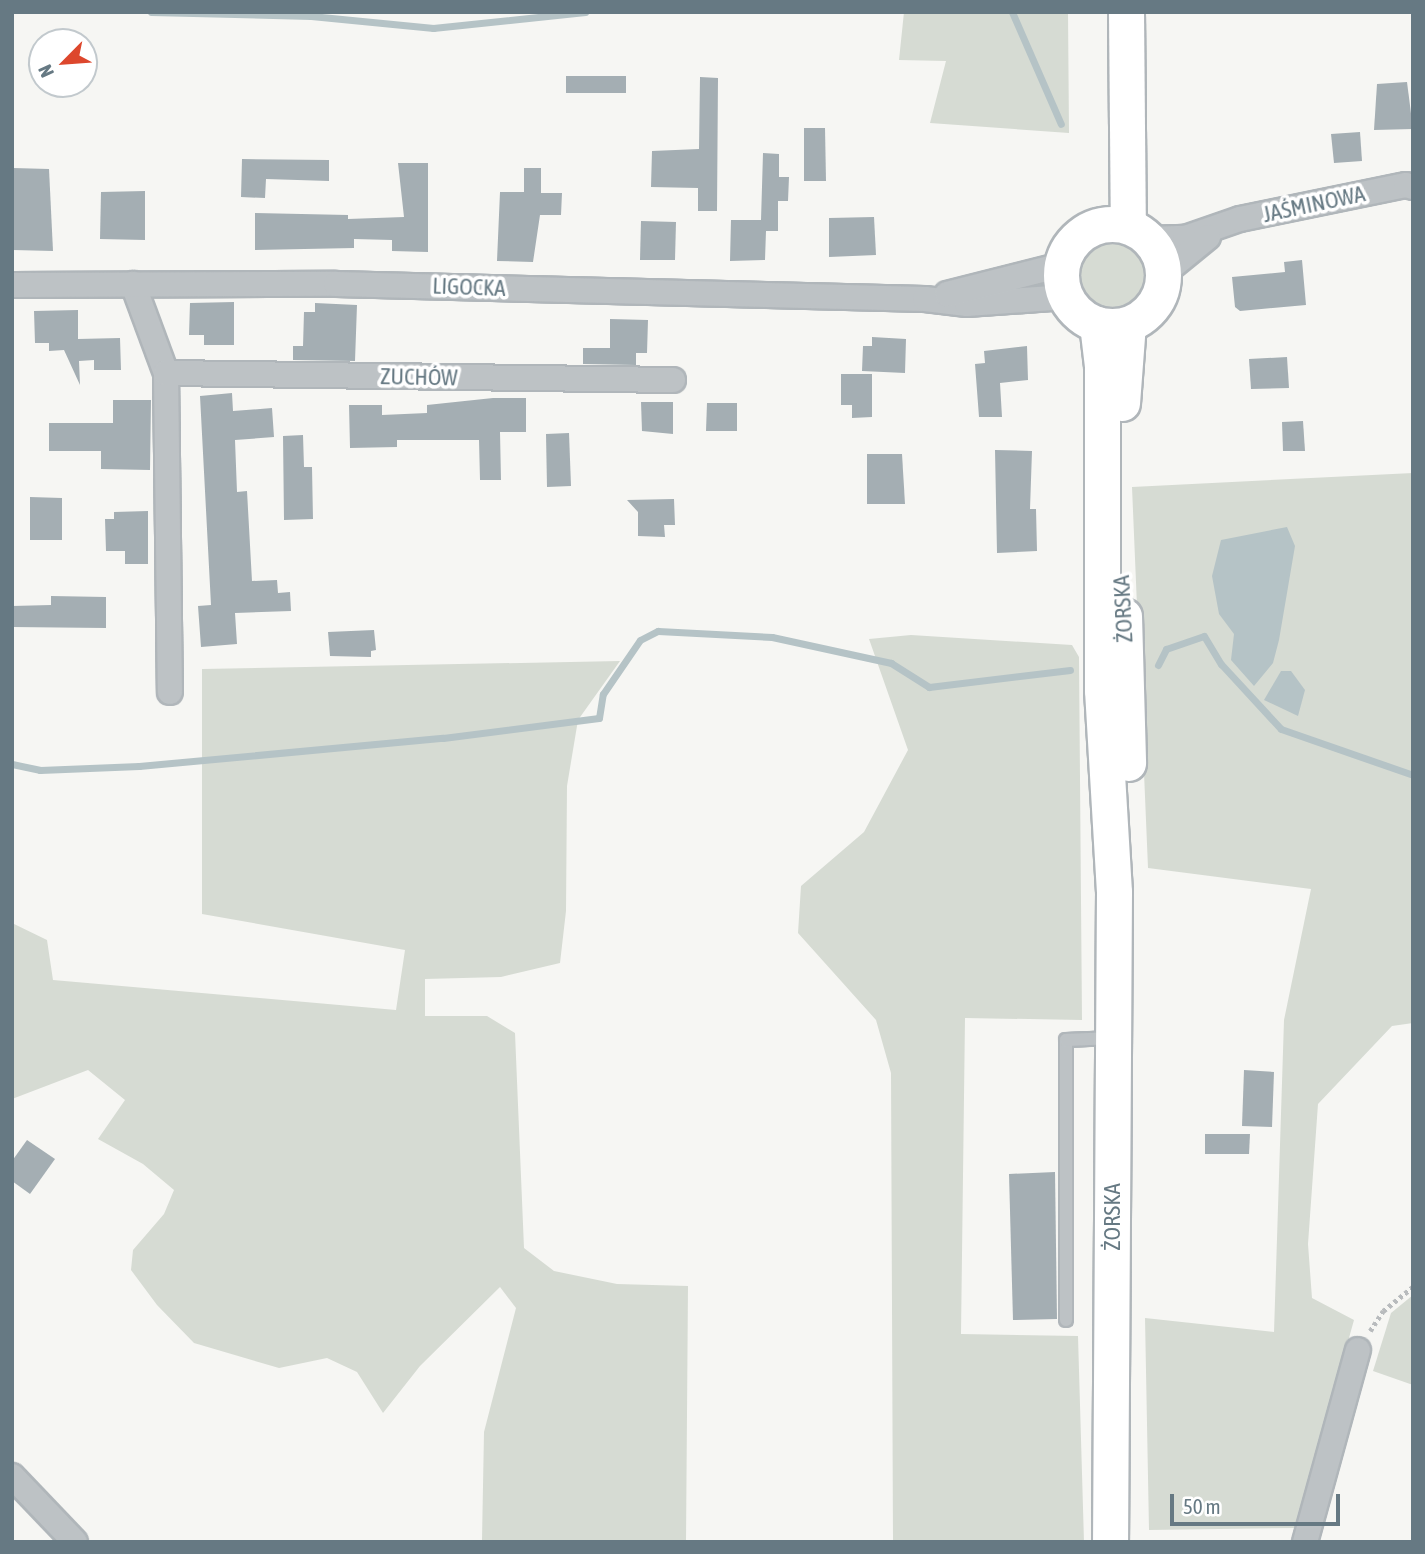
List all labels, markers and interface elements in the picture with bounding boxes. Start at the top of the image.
north arrow [28,28,98,98]
text: N [33,61,58,81]
street label: JAŚMINOWA [1260,180,1368,228]
street label: LIGOCKA [432,272,506,302]
street label: ZUCHÓW [380,363,458,391]
street label: ŻORSKA [1107,575,1139,643]
street label: ŻORSKA [1098,1183,1126,1251]
scale bar [1173,1480,1343,1524]
text: 50 m [1183,1494,1221,1518]

